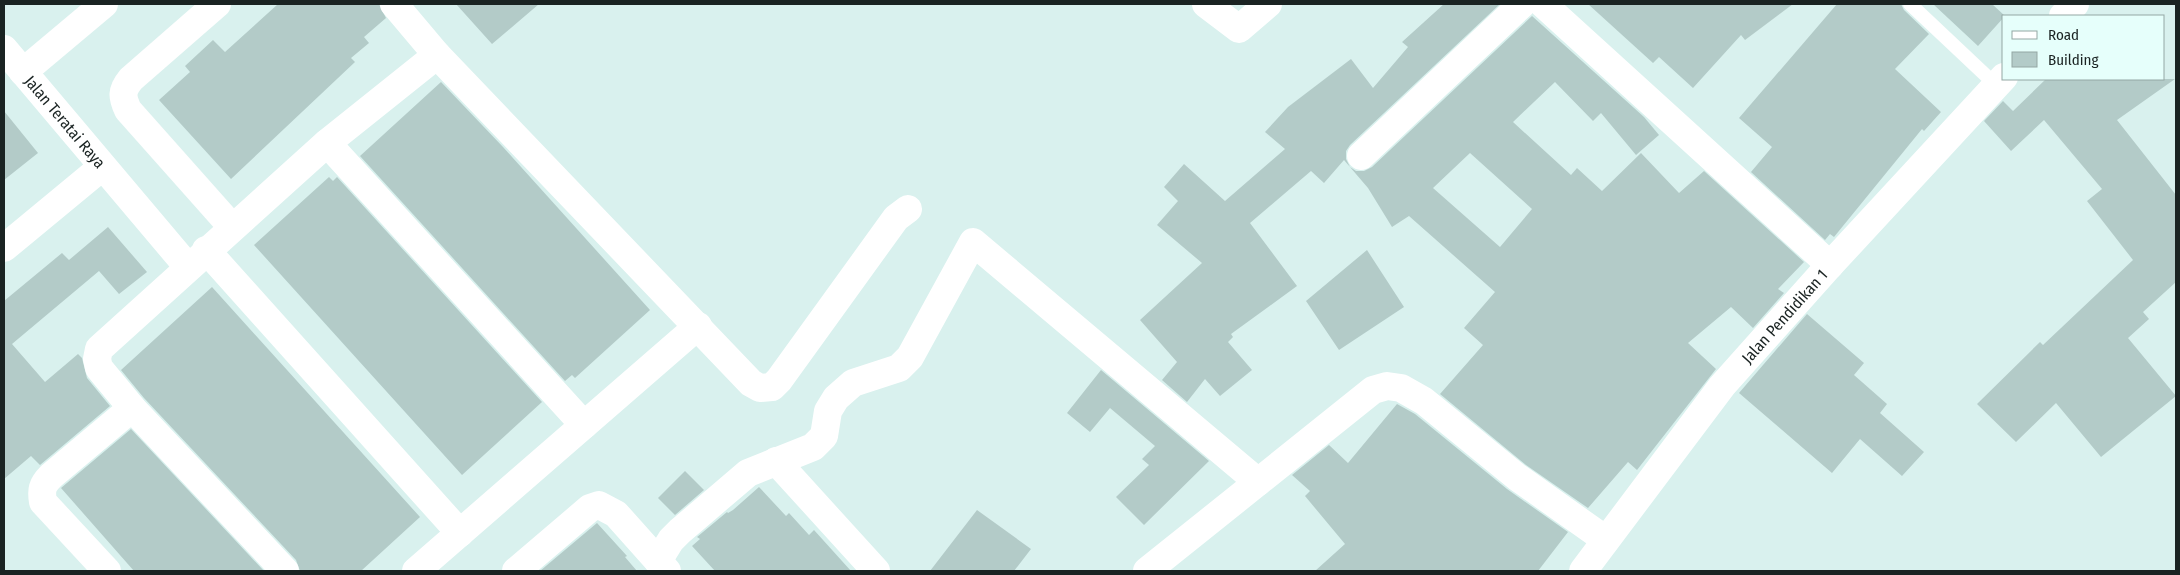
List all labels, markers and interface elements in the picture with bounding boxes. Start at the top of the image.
legend [2002,15,2165,80]
text: Road [2048,26,2079,44]
text: Building [2048,51,2099,69]
street label: Jalan Teratai Raya [21,71,110,172]
street label: Jalan Pendidikan 1 [1738,265,1831,367]

